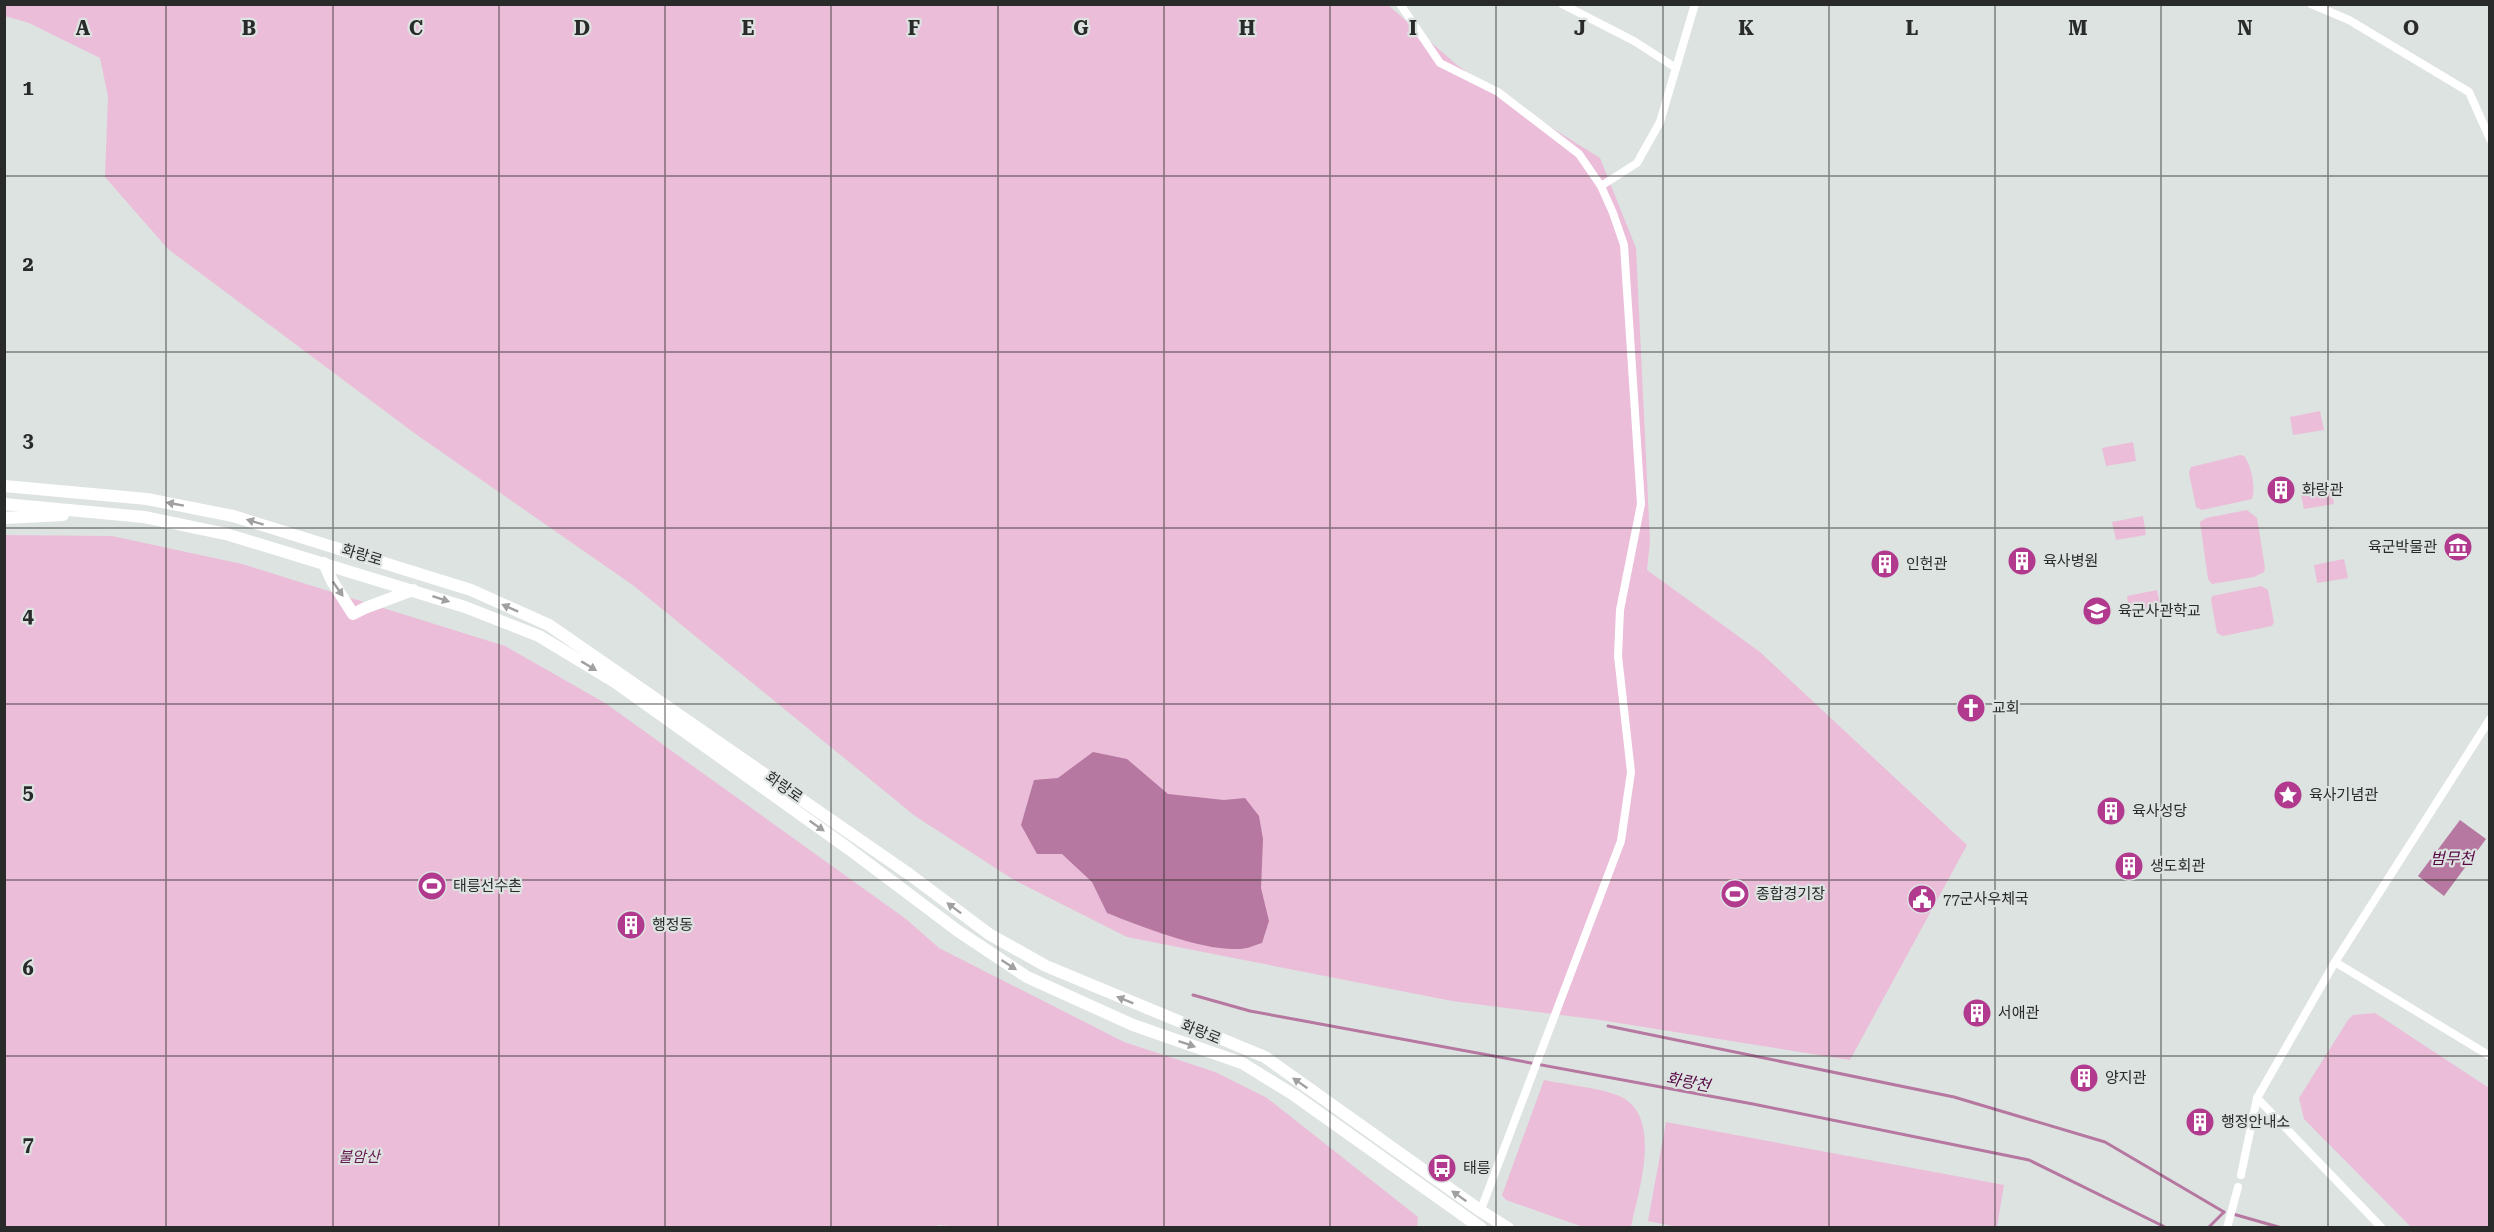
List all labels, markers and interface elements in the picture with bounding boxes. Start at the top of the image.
text: A [76,16,91,40]
text: B [242,16,256,40]
text: C [409,16,423,40]
text: D [574,16,590,40]
text: E [742,16,755,40]
text: F [908,16,920,40]
text: G [1073,16,1089,40]
text: H [1239,16,1255,40]
text: I [1409,16,1417,40]
text: J [1574,16,1586,40]
text: K [1738,16,1754,40]
text: L [1906,16,1919,40]
text: M [2068,16,2088,40]
text: N [2237,16,2253,40]
text: O [2403,16,2419,40]
text: 1 [22,76,34,100]
text: 2 [22,252,34,276]
text: 3 [22,428,34,452]
building icon: 화랑관 [2265,474,2297,506]
place label: 화랑관 [2302,481,2344,499]
one-way arrow [166,499,185,508]
one-way arrow [245,517,263,526]
museum icon: 육군박물관 [2442,531,2474,563]
place label: 육군박물관 [2368,538,2437,556]
street label: 화랑로 [340,540,384,570]
building icon: 육사병원 [2006,545,2038,577]
building icon: 인헌관 [1869,548,1901,580]
place label: 육사병원 [2043,552,2098,570]
place label: 인헌관 [1906,555,1948,573]
one-way arrow [332,581,343,597]
one-way arrow [432,595,450,604]
school or university icon: 육군사관학교 [2081,595,2113,627]
place label: 육군사관학교 [2118,602,2201,620]
one-way arrow [502,603,519,612]
text: 4 [22,604,34,628]
one-way arrow [581,661,597,672]
church icon: 교회 [1955,692,1987,724]
place label: 교회 [1992,699,2020,717]
street label: 화랑로 [762,768,806,806]
place icon: 육사기념관 [2272,779,2304,811]
text: 5 [22,780,34,804]
place label: 육사기념관 [2309,786,2378,804]
building icon: 육사성당 [2095,795,2127,827]
place label: 육사성당 [2132,802,2187,820]
one-way arrow [809,820,825,831]
water label: 범무천 [2430,849,2476,868]
building icon: 생도회관 [2113,850,2145,882]
place label: 생도회관 [2150,857,2205,875]
sports icon: 태릉선수촌 [416,870,448,902]
place label: 태릉선수촌 [453,877,522,895]
sports icon: 종합경기장 [1719,878,1751,910]
public building icon: 77군사우체국 [1906,883,1938,915]
place label: 종합경기장 [1756,885,1825,903]
place label: 77군사우체국 [1943,890,2029,908]
one-way arrow [946,902,962,914]
building icon: 행정동 [615,909,647,941]
place label: 행정동 [652,916,693,934]
text: 6 [22,956,34,980]
one-way arrow [1001,959,1017,970]
one-way arrow [1115,995,1133,1005]
building icon: 서애관 [1961,997,1993,1029]
place label: 서애관 [1998,1004,2040,1022]
street label: 화랑로 [1178,1016,1224,1048]
one-way arrow [1178,1039,1196,1049]
building icon: 양지관 [2068,1062,2100,1094]
water label: 화랑천 [1665,1068,1714,1096]
place label: 양지관 [2105,1069,2147,1087]
one-way arrow [1293,1077,1309,1089]
building icon: 행정안내소 [2184,1106,2216,1138]
place label: 행정안내소 [2221,1113,2290,1131]
text: 7 [22,1132,34,1156]
park label: 불암산 [338,1148,382,1166]
bus stop icon: 태릉 [1426,1152,1458,1184]
place label: 태릉 [1463,1159,1491,1177]
one-way arrow [1452,1190,1468,1202]

